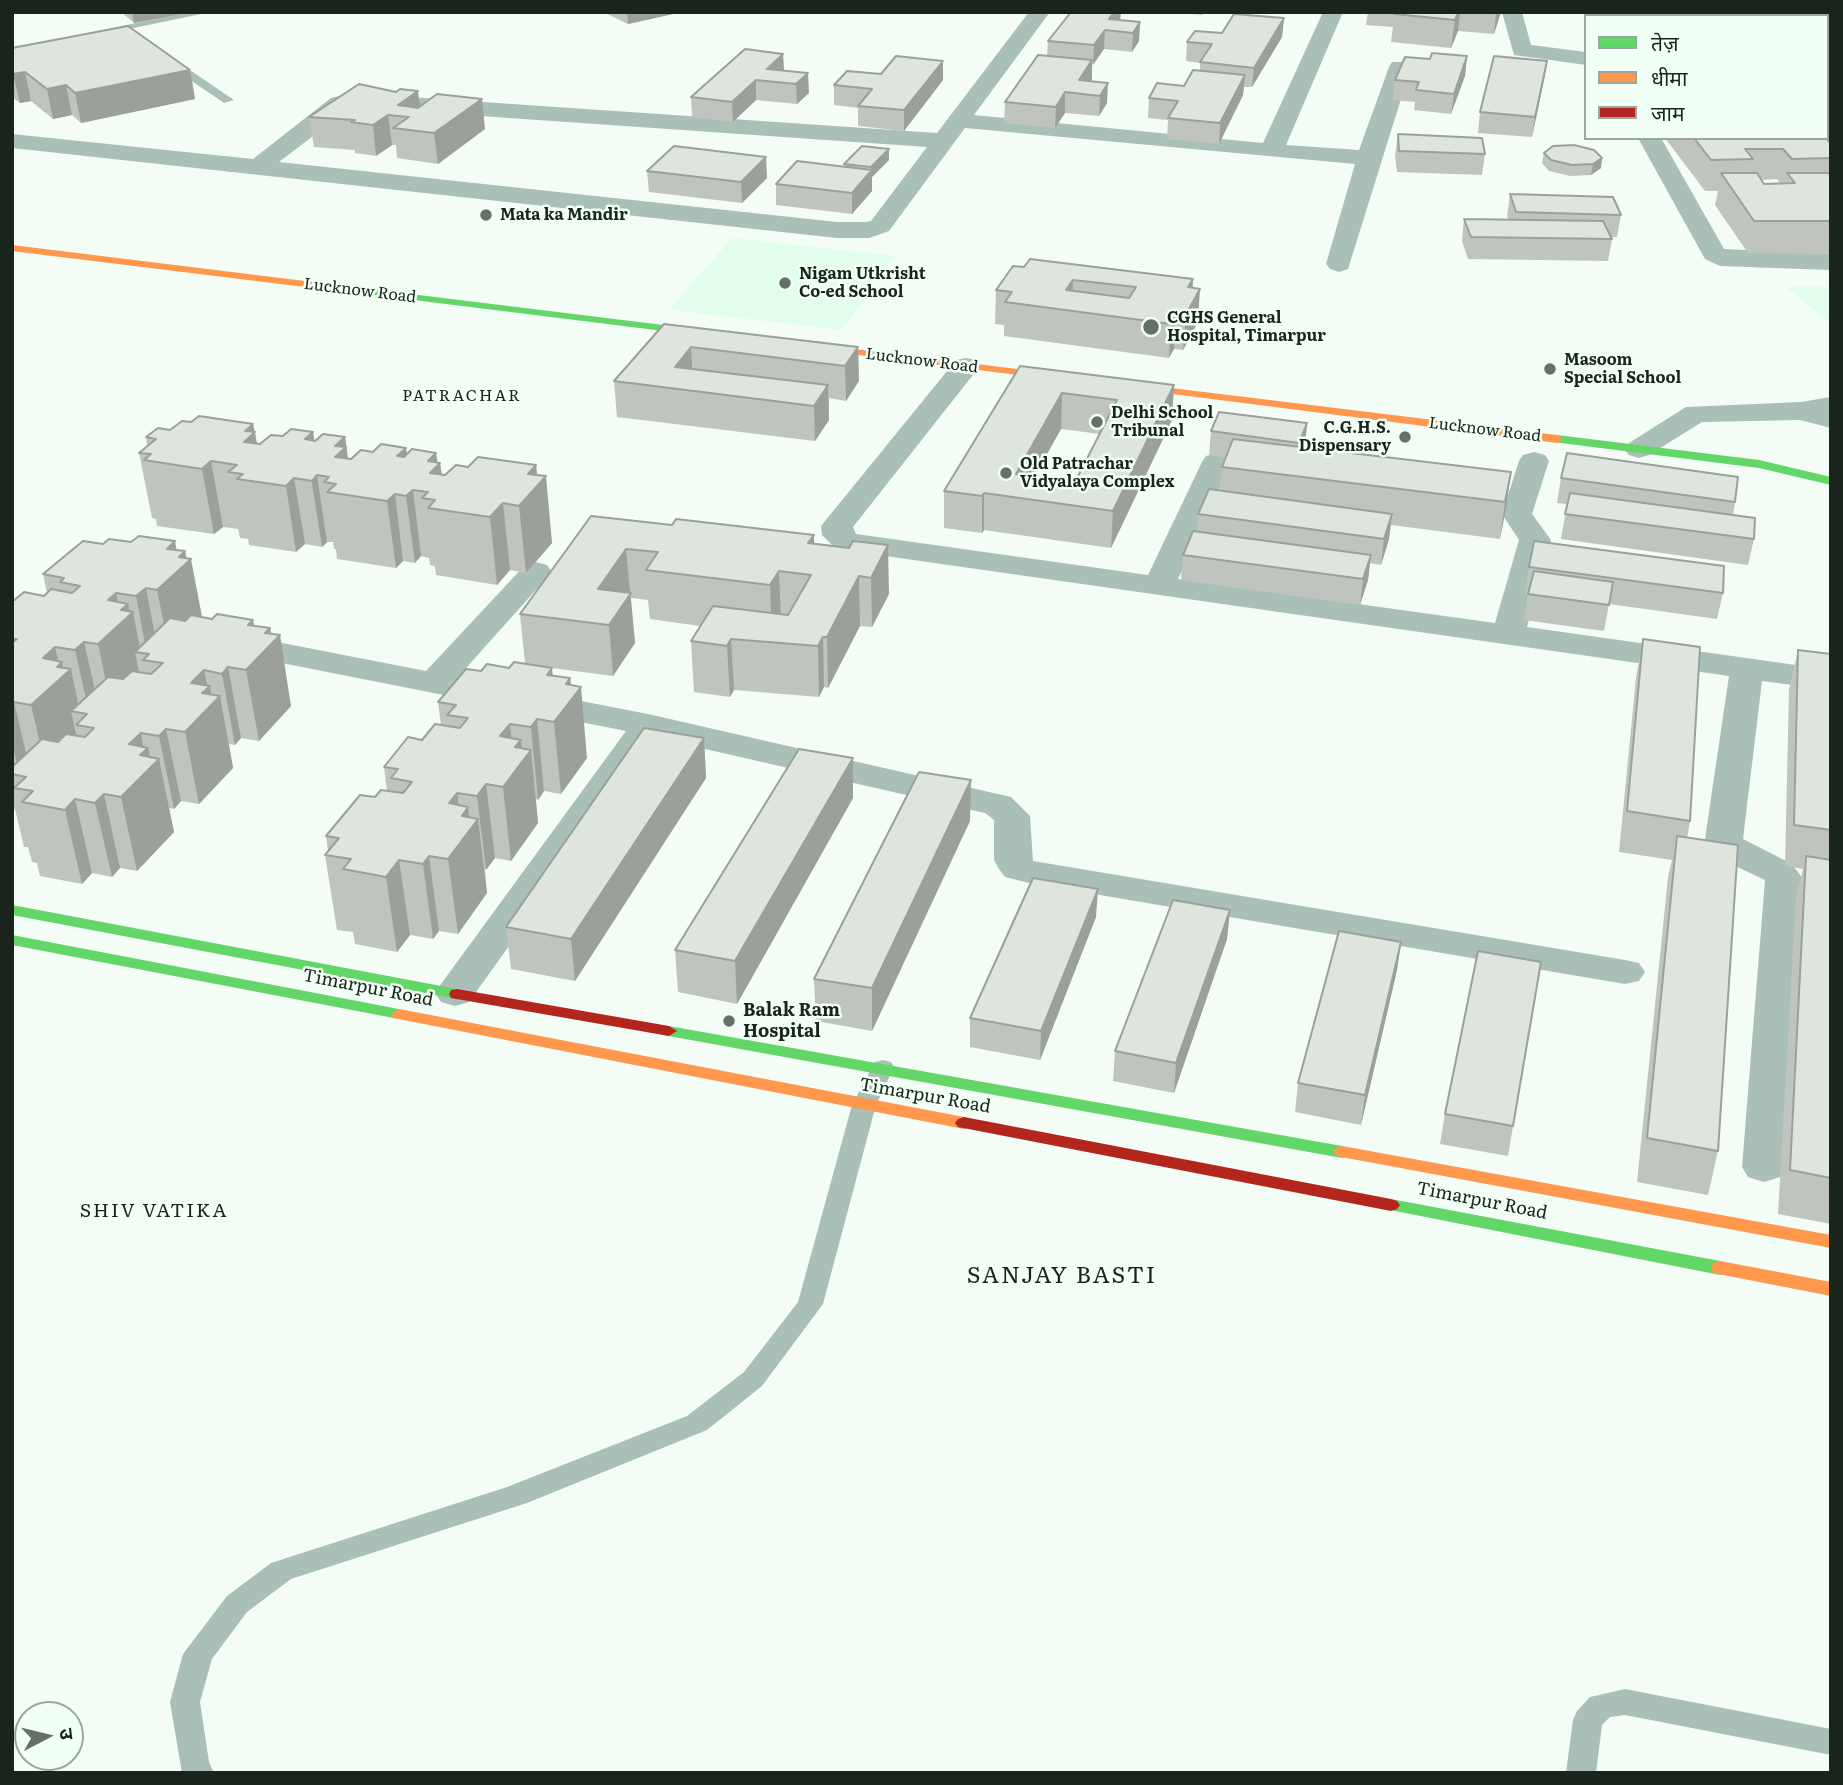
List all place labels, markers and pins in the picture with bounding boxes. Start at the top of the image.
place label: Mata ka Mandir [500,205,628,225]
marker: Mata ka Mandir [478,207,494,223]
place label: Nigam Utkrisht Co-ed School [799,264,926,302]
marker: Nigam Utkrisht Co-ed School [777,275,793,291]
place label: CGHS General Hospital, Timarpur [1167,308,1326,346]
marker: CGHS General Hospital, Timarpur [1141,317,1161,337]
place label: Masoom Special School [1564,350,1681,388]
marker: Masoom Special School [1542,361,1558,377]
place label: Delhi School Tribunal [1111,403,1213,441]
marker: Delhi School Tribunal [1089,414,1105,430]
place label: C.G.H.S. Dispensary [1299,418,1391,456]
marker: C.G.H.S. Dispensary [1397,429,1413,445]
place label: Old Patrachar Vidyalaya Complex [1020,454,1174,492]
marker: Old Patrachar Vidyalaya Complex [998,465,1014,481]
place label: Balak Ram Hospital [743,1000,840,1042]
marker: Balak Ram Hospital [721,1013,737,1029]

